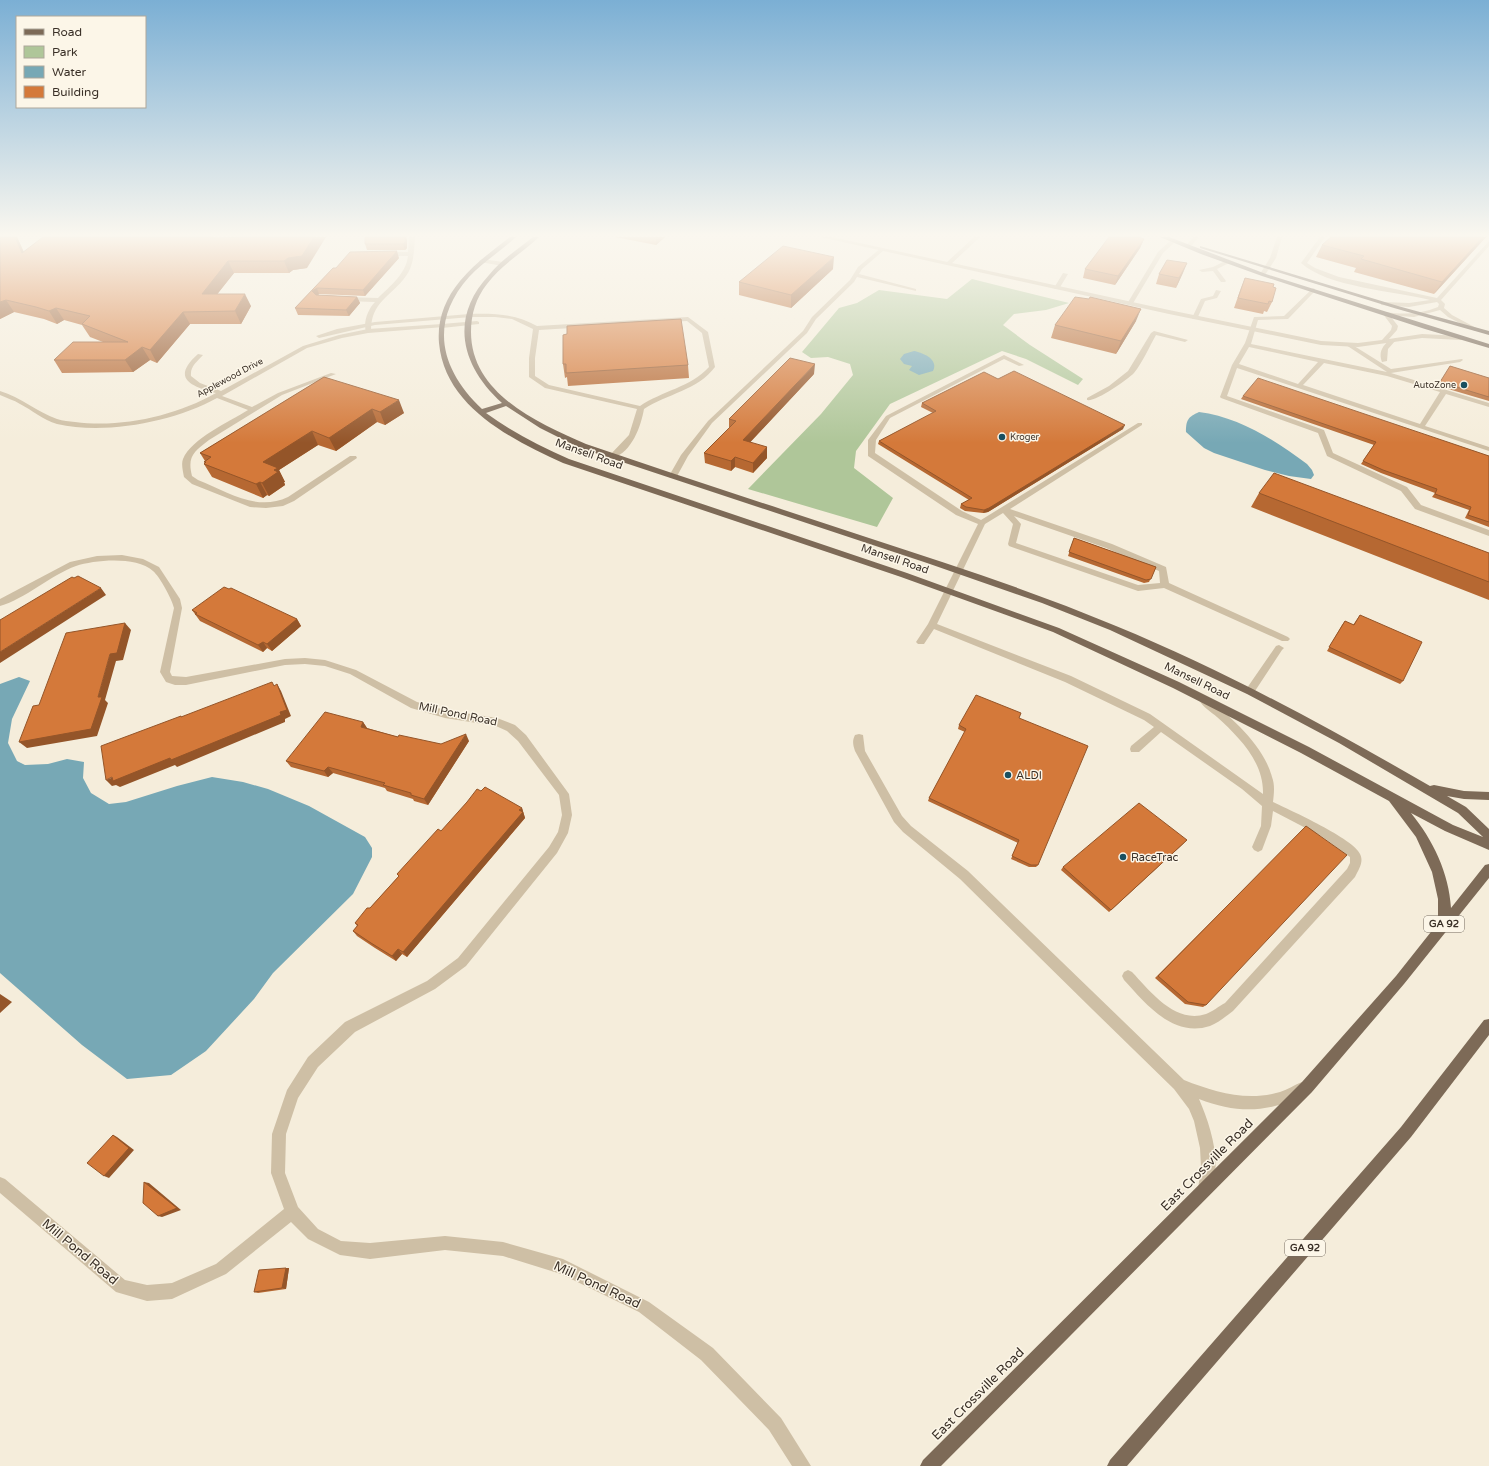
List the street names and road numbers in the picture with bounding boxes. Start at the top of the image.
street label: Applewood Drive [195,356,265,400]
street label: Mansell Road [553,436,625,472]
street label: Mansell Road [859,541,931,577]
street label: Mansell Road [1162,660,1232,702]
street label: Mill Pond Road [418,699,498,729]
road number: GA 92 [1424,916,1464,932]
street label: East Crossville Road [1157,1115,1257,1215]
street label: Mill Pond Road [39,1216,121,1288]
road number: GA 92 [1285,1240,1325,1256]
street label: Mill Pond Road [551,1258,643,1312]
street label: East Crossville Road [928,1344,1028,1444]

